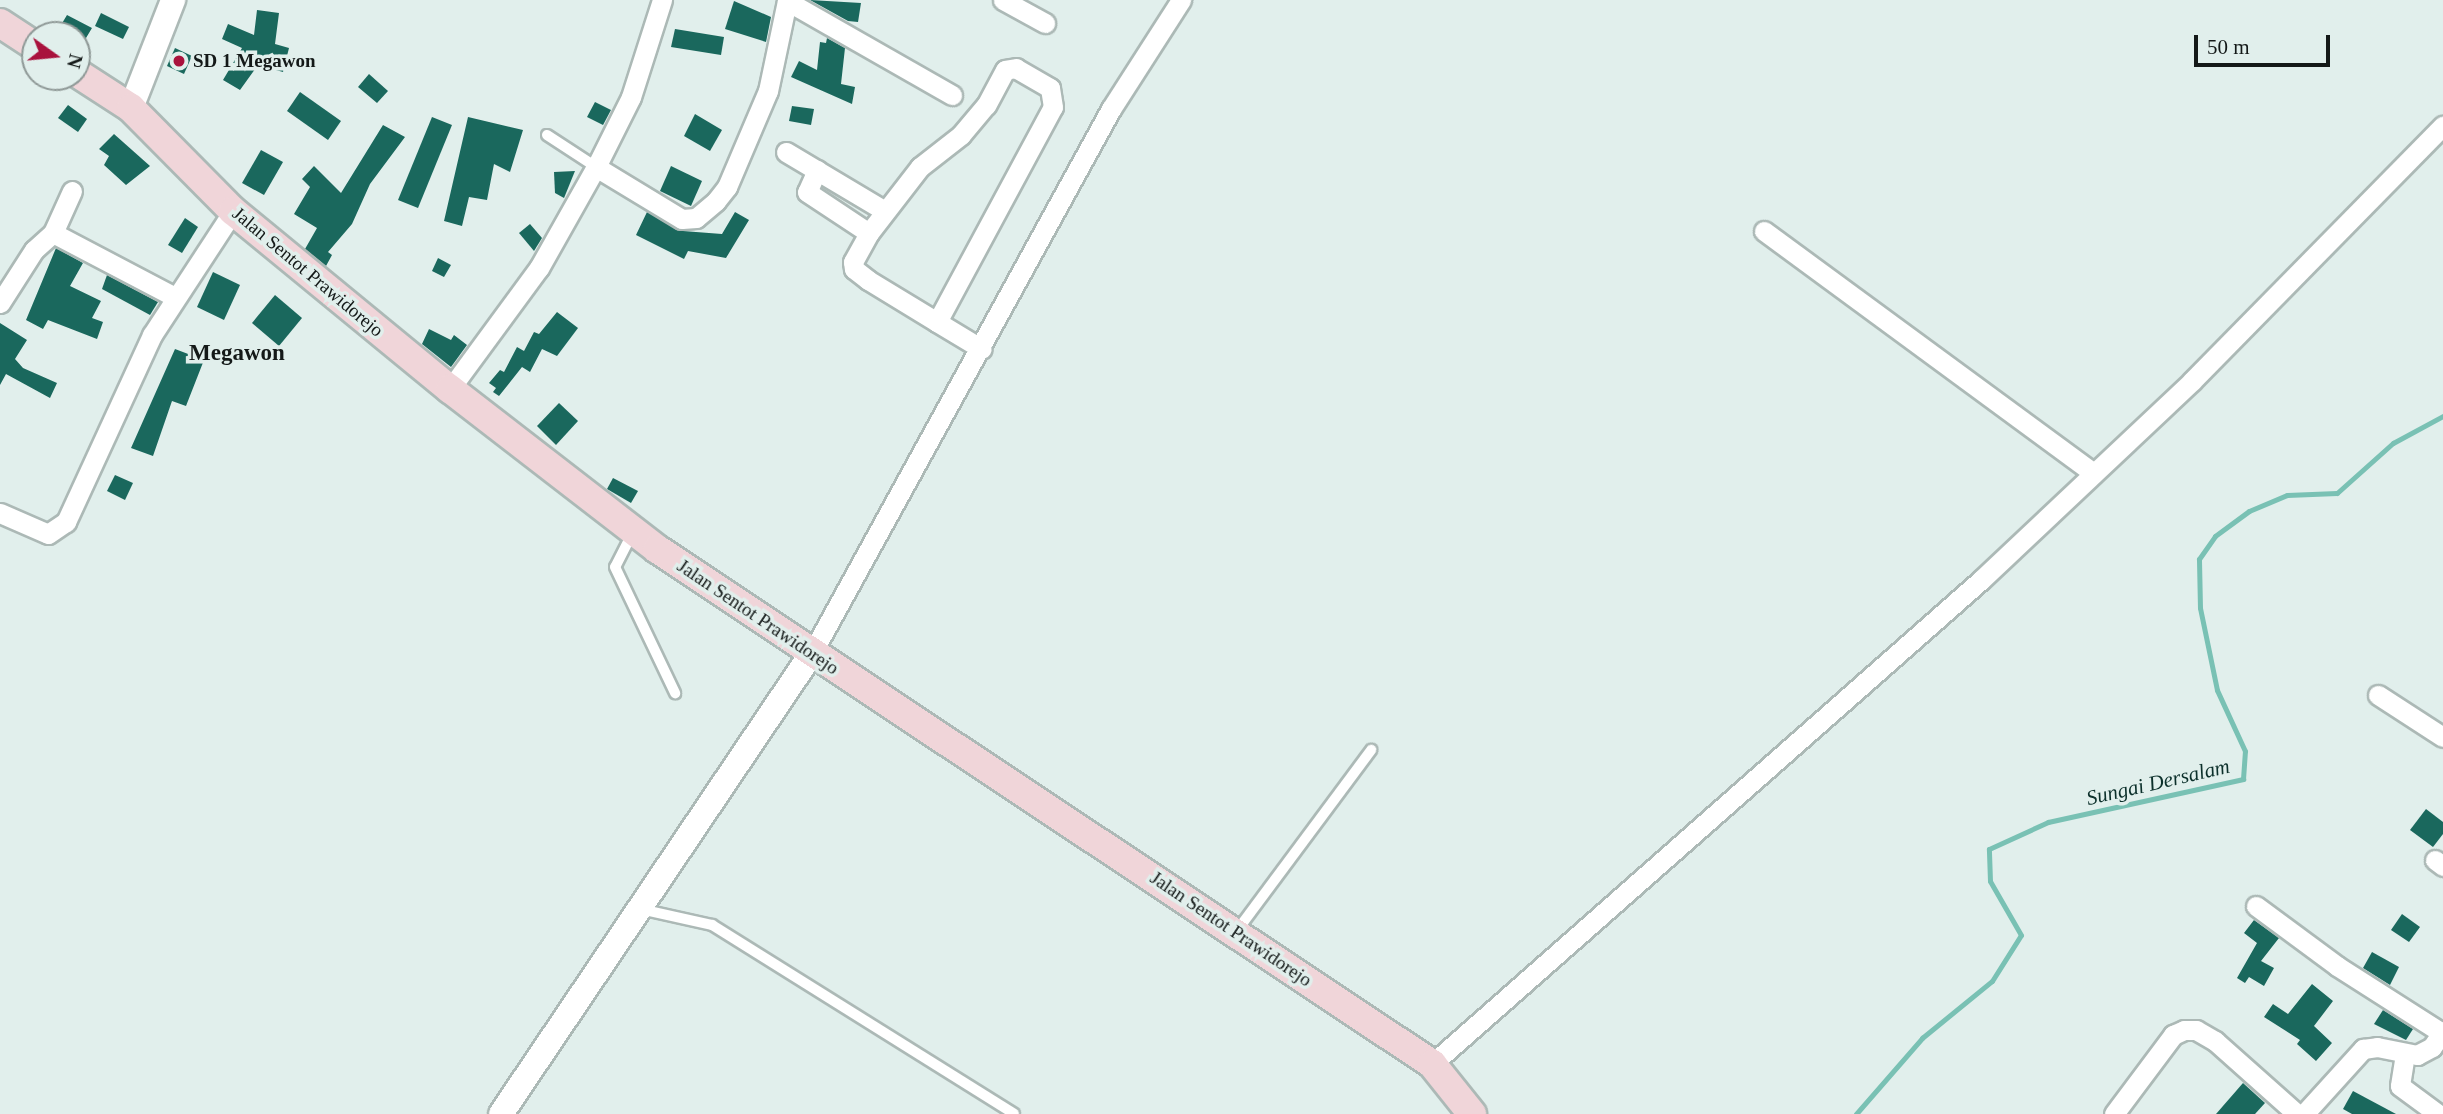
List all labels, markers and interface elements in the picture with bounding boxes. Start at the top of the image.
north arrow [21,21,91,91]
scale bar [2198,21,2334,65]
text: 50 m [2207,35,2250,59]
place label: SD 1 Megawon [193,50,315,72]
text: N [63,52,87,70]
marker: SD 1 Megawon [171,53,187,69]
street label: Jalan Sentot Prawidorejo [228,202,388,342]
district label: Megawon [189,339,285,367]
street label: Jalan Sentot Prawidorejo [673,554,843,680]
water label: Sungai Dersalam [2084,753,2232,811]
street label: Jalan Sentot Prawidorejo [1146,866,1316,992]

